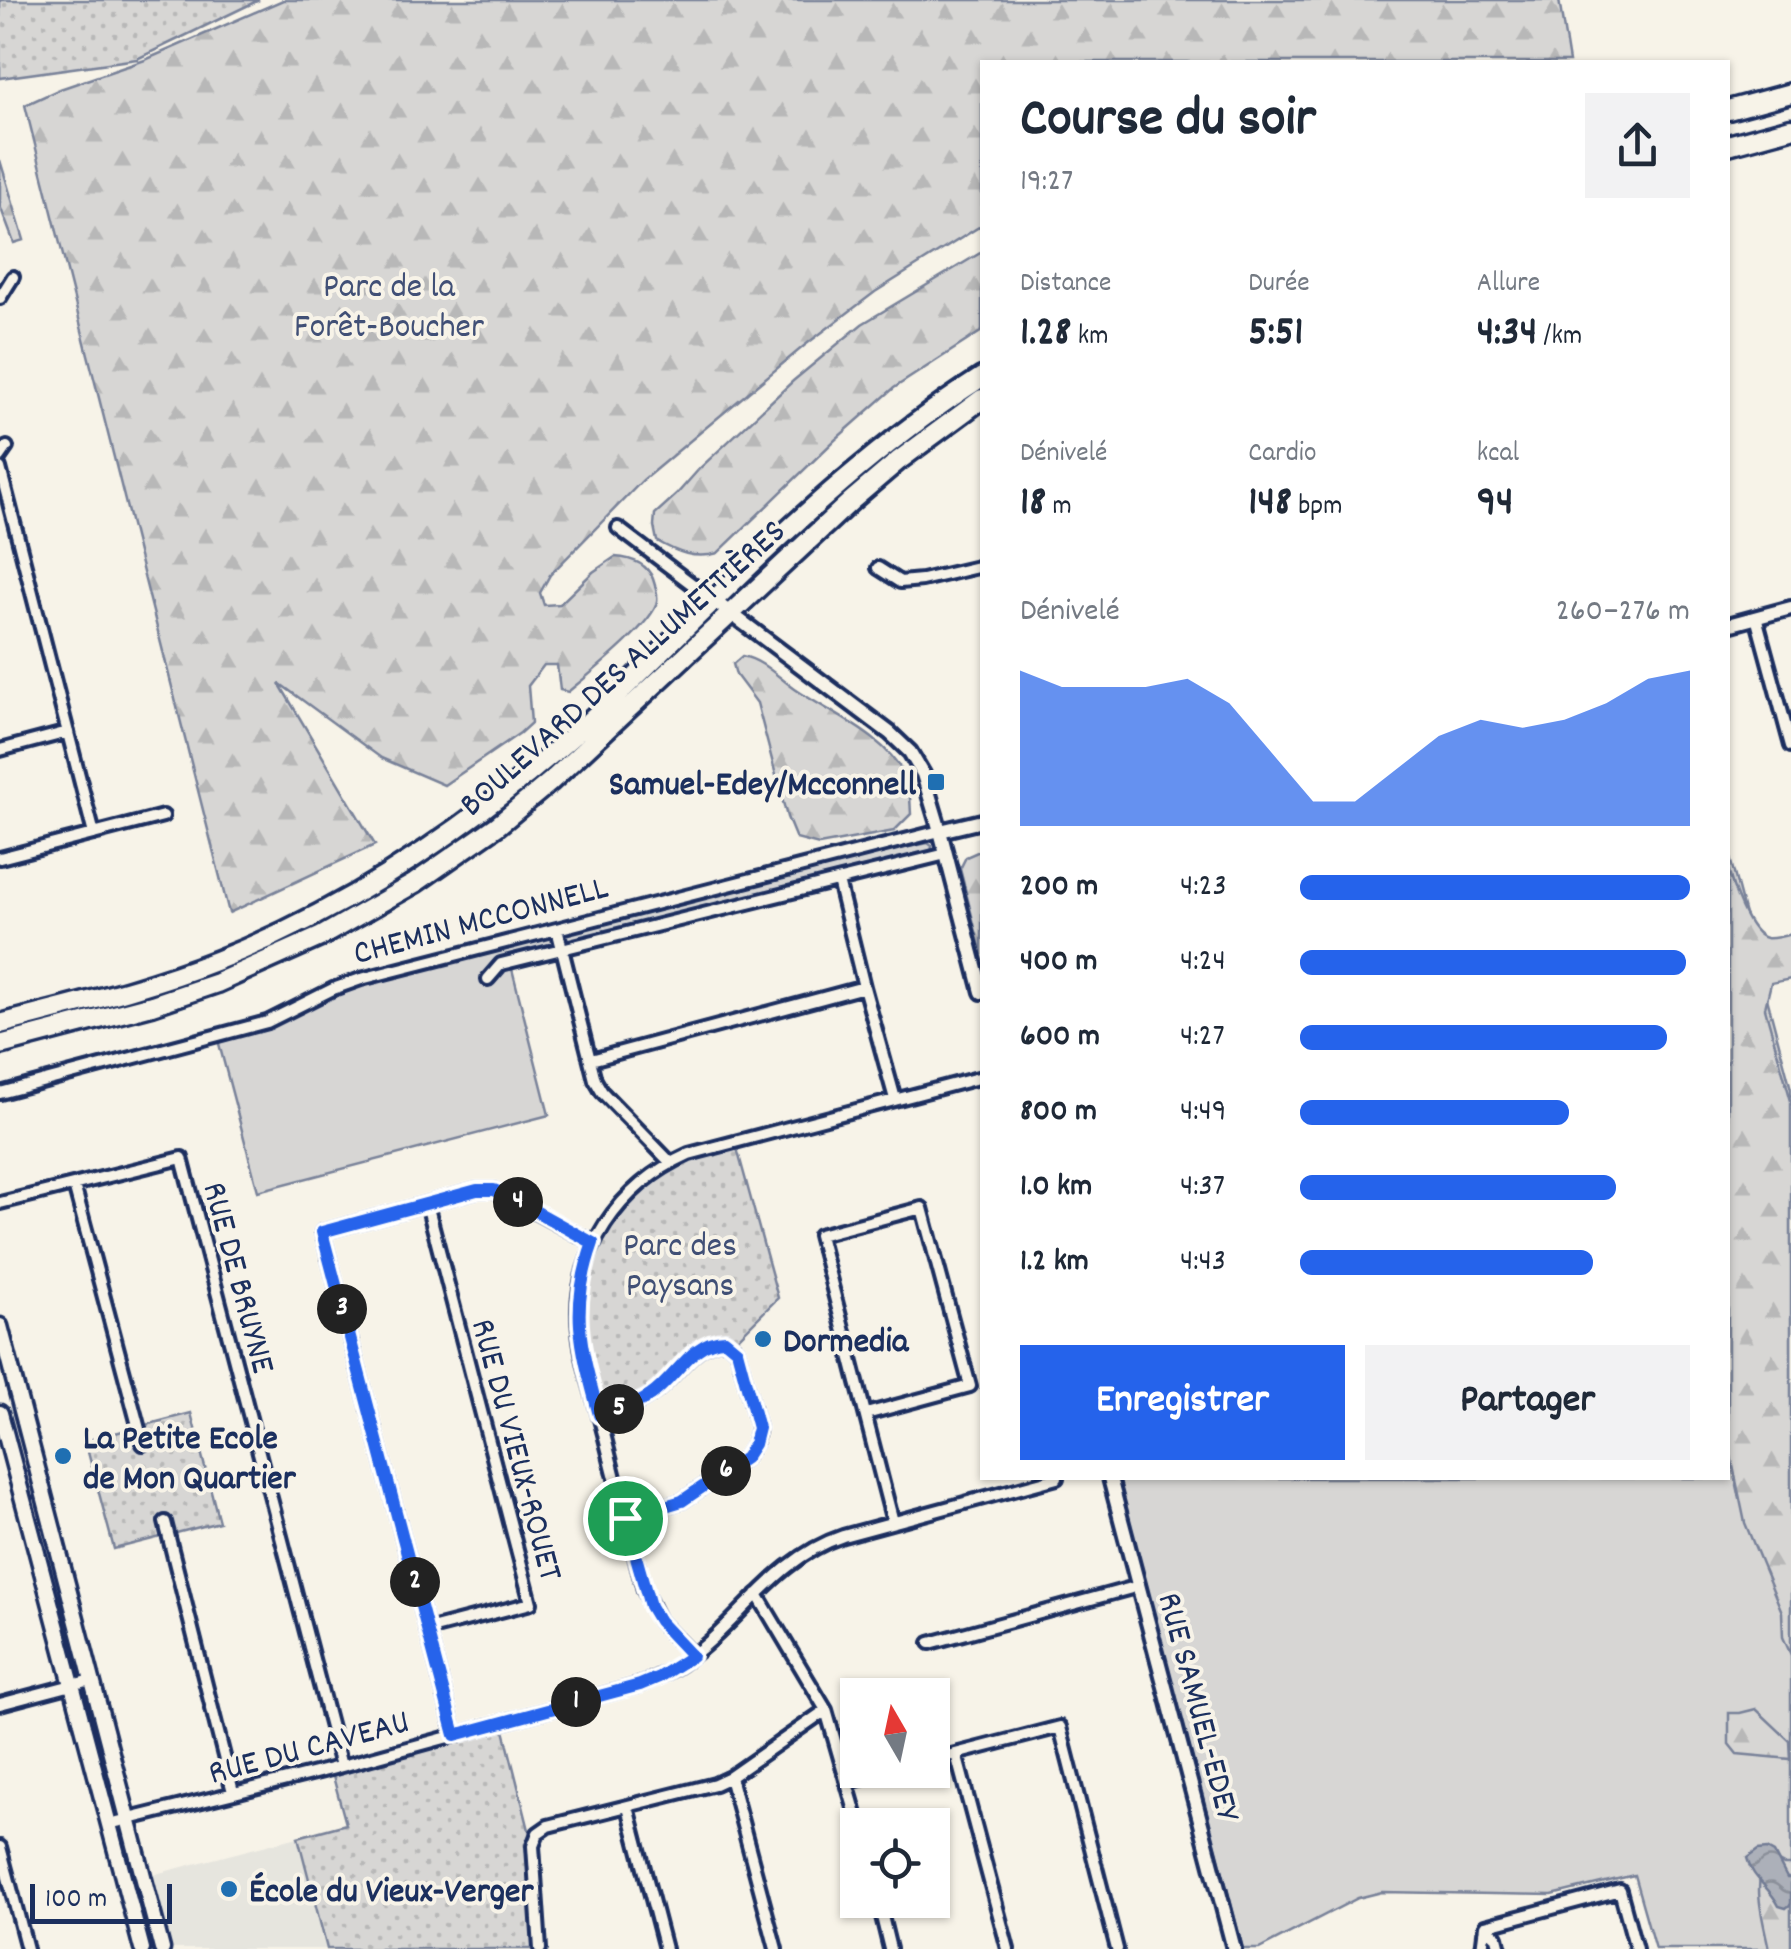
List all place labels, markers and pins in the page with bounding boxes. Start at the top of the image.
place label: Samuel-Edey/Mcconnell [609,762,917,812]
marker: Samuel-Edey/Mcconnell [925,771,947,793]
pin: 4 [493,1177,543,1227]
pin: 3 [317,1284,367,1334]
place label: Dormedia [783,1319,910,1369]
marker: Dormedia [752,1328,774,1350]
pin: 5 [594,1384,644,1434]
place label: La Petite Ecole de Mon Quartier [83,1416,297,1506]
marker: La Petite Ecole de Mon Quartier [52,1445,74,1467]
pin: 6 [701,1446,751,1496]
pin [583,1476,668,1561]
pin: 2 [390,1557,440,1607]
pin: 1 [551,1677,601,1727]
place label: École du Vieux-Verger [249,1869,534,1919]
marker: École du Vieux-Verger [218,1878,240,1900]

